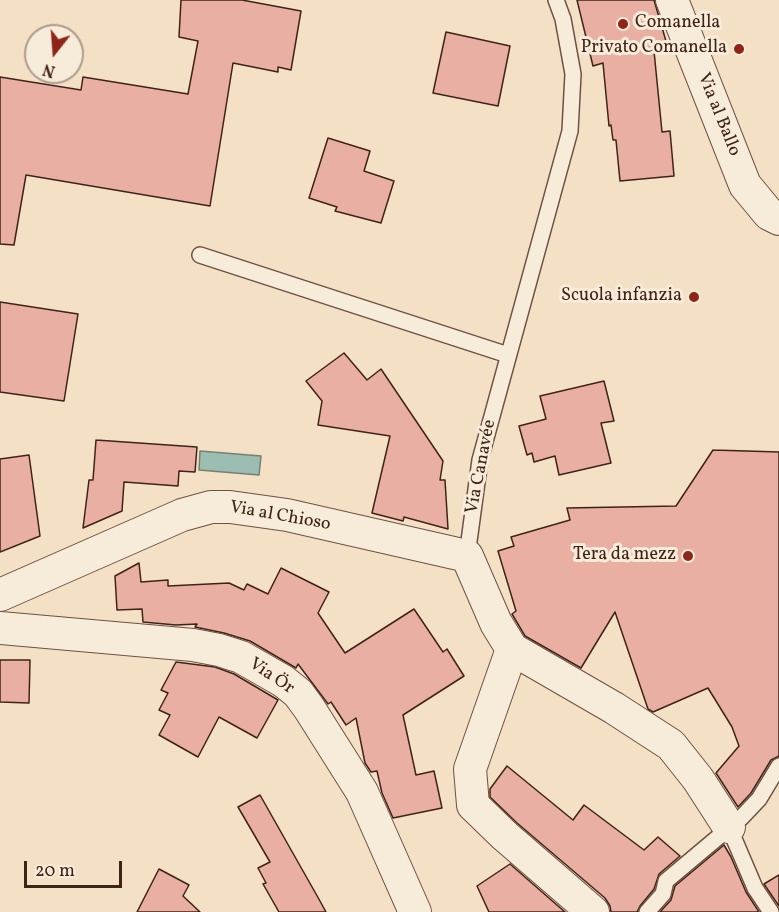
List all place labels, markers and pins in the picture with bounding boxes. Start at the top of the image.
place label: Comanella [635,13,720,35]
marker: Comanella [616,17,630,31]
place label: Privato Comanella [581,38,727,60]
marker: Privato Comanella [732,42,746,56]
place label: Scuola infanzia [561,286,682,308]
marker: Scuola infanzia [687,290,701,304]
place label: Tera da mezz [573,545,676,567]
marker: Tera da mezz [681,549,695,563]

